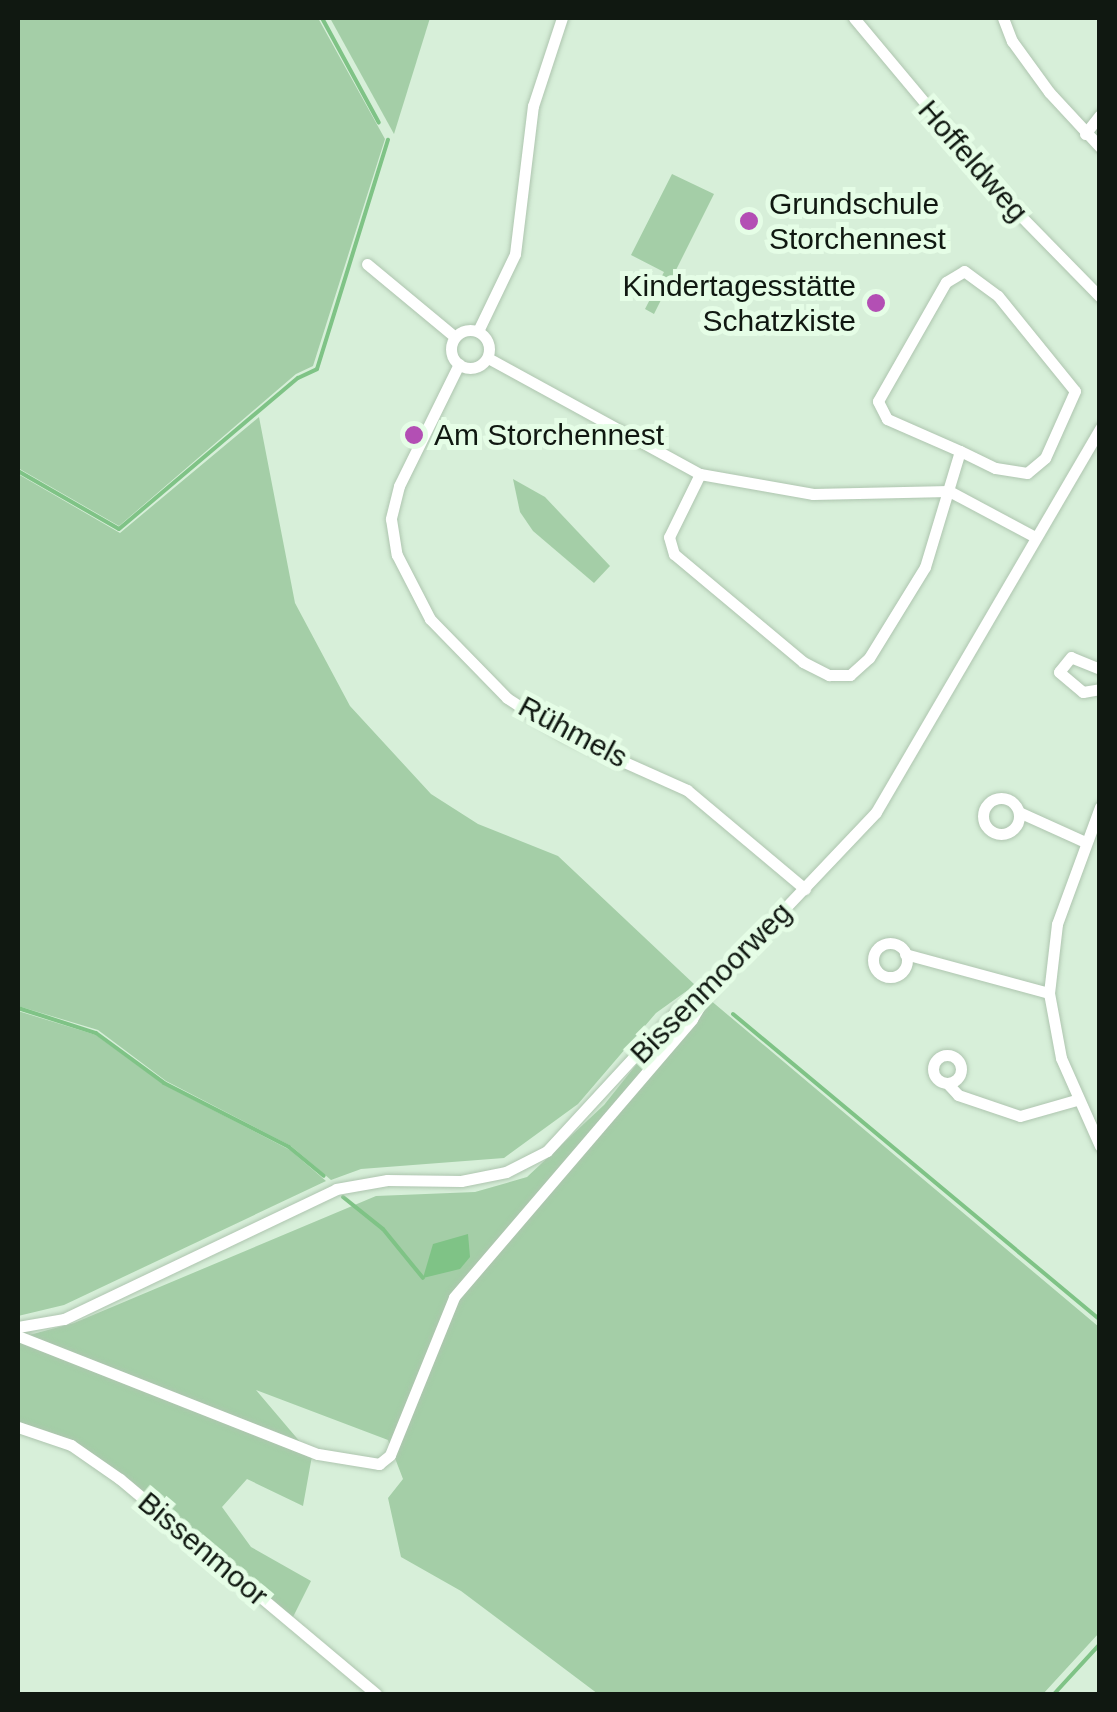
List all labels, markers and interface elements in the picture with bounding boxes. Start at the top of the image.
street label: Hoffeldweg [910,93,1036,229]
place label: Grundschule Storchennest [769,186,946,256]
marker: Grundschule Storchennest [738,210,760,232]
place label: Kindertagesstätte Schatzkiste [623,268,856,338]
marker: Kindertagesstätte Schatzkiste [865,292,887,314]
place label: Am Storchennest [434,417,664,453]
marker: Am Storchennest [403,424,425,446]
street label: Rühmels [512,688,634,776]
street label: Bissenmoorweg [623,895,799,1071]
street label: Bissenmoor [131,1484,275,1614]

